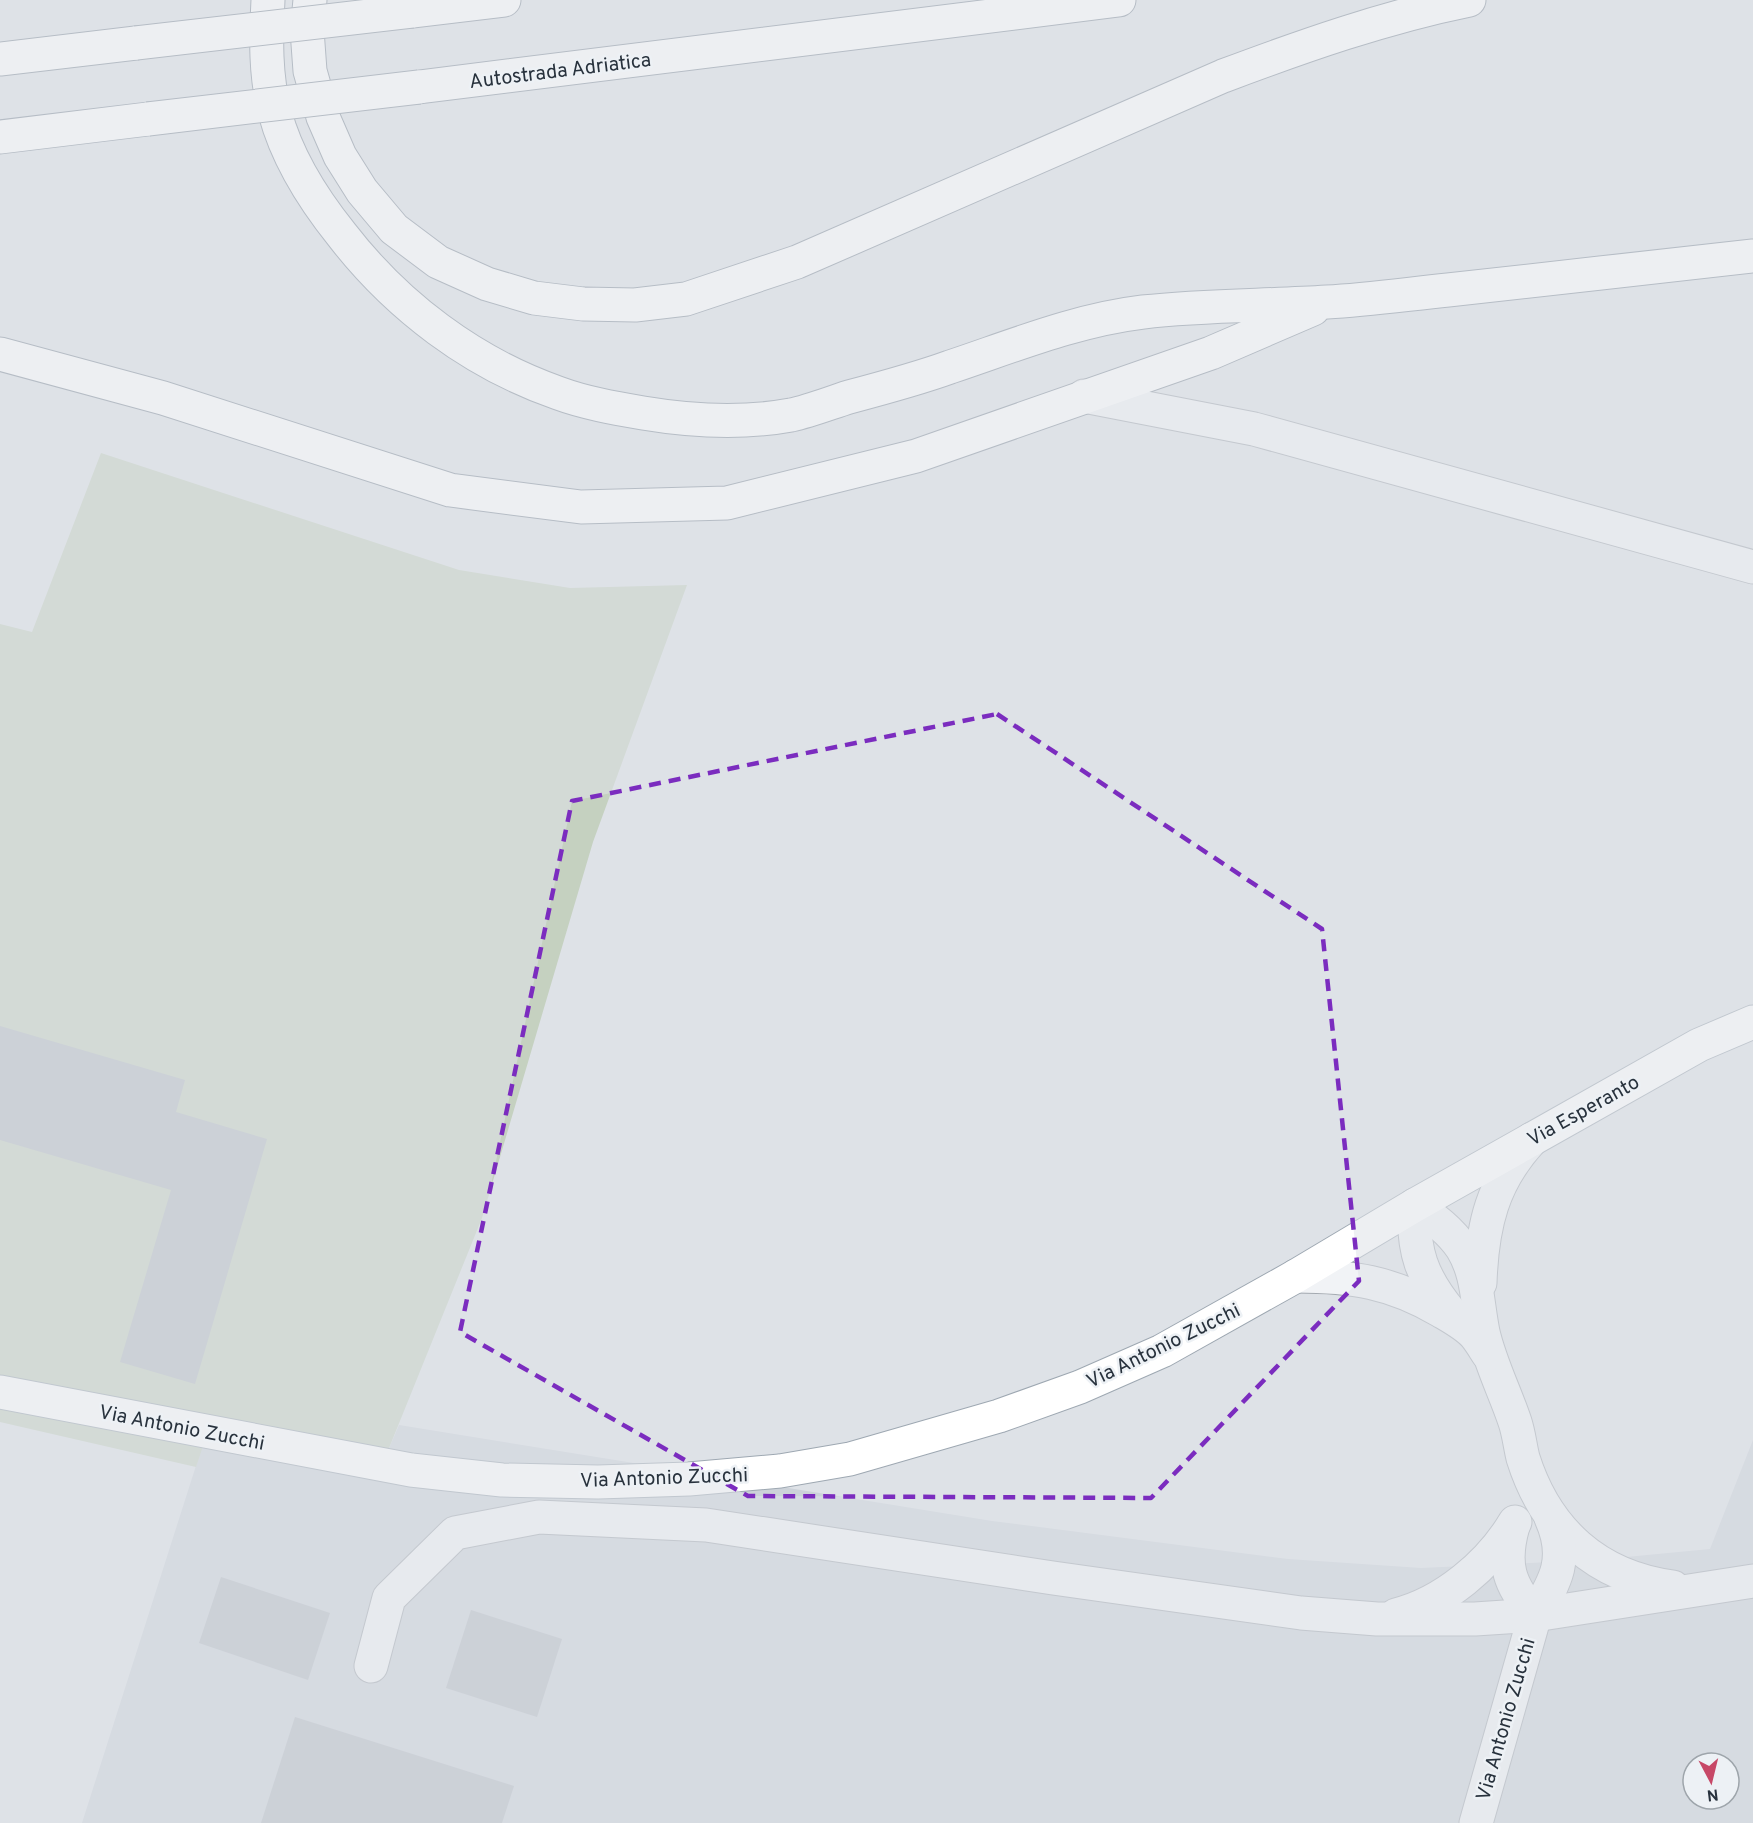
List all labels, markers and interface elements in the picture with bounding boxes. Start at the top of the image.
street label: Autostrada Adriatica [468,48,653,96]
street label: Via Esperanto [1523,1070,1645,1153]
street label: Via Antonio Zucchi [1083,1298,1245,1395]
street label: Via Antonio Zucchi [97,1400,267,1458]
street label: Via Antonio Zucchi [580,1463,749,1495]
street label: Via Antonio Zucchi [1471,1635,1543,1804]
north arrow [1681,1751,1741,1811]
text: N [1706,1783,1720,1805]

